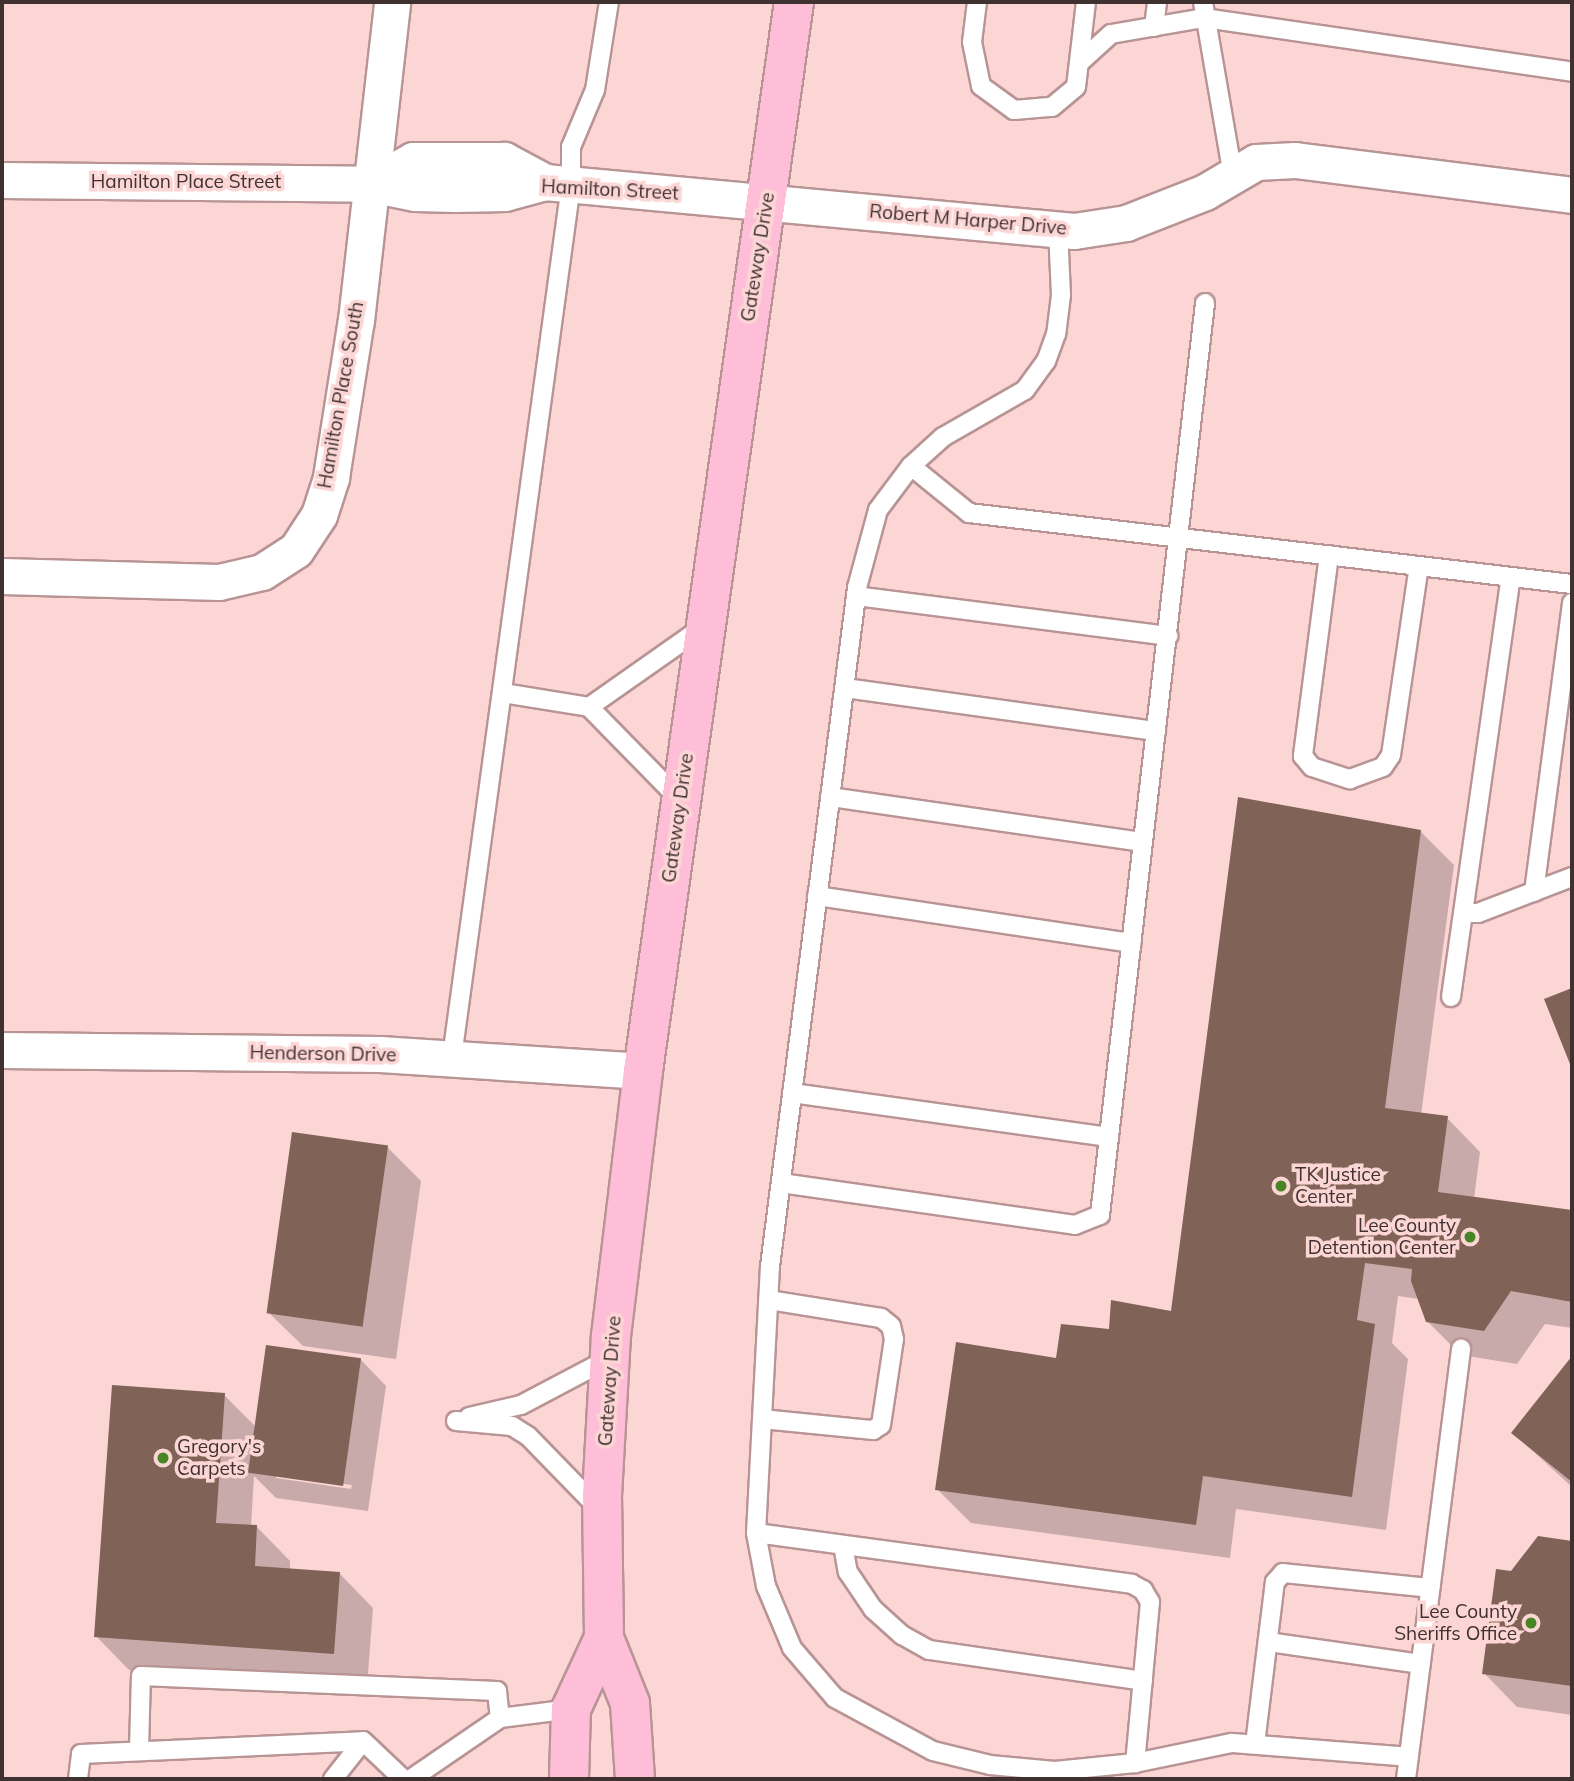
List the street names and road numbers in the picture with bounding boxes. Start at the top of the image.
street label: Hamilton Place Street [91,171,281,193]
street label: Hamilton Street [541,175,679,205]
street label: Gateway Drive [737,191,779,323]
street label: Robert M Harper Drive [868,200,1068,240]
street label: Hamilton Place South [313,300,369,490]
street label: Gateway Drive [658,752,698,884]
street label: Henderson Drive [249,1041,397,1067]
street label: Gateway Drive [594,1315,626,1447]

